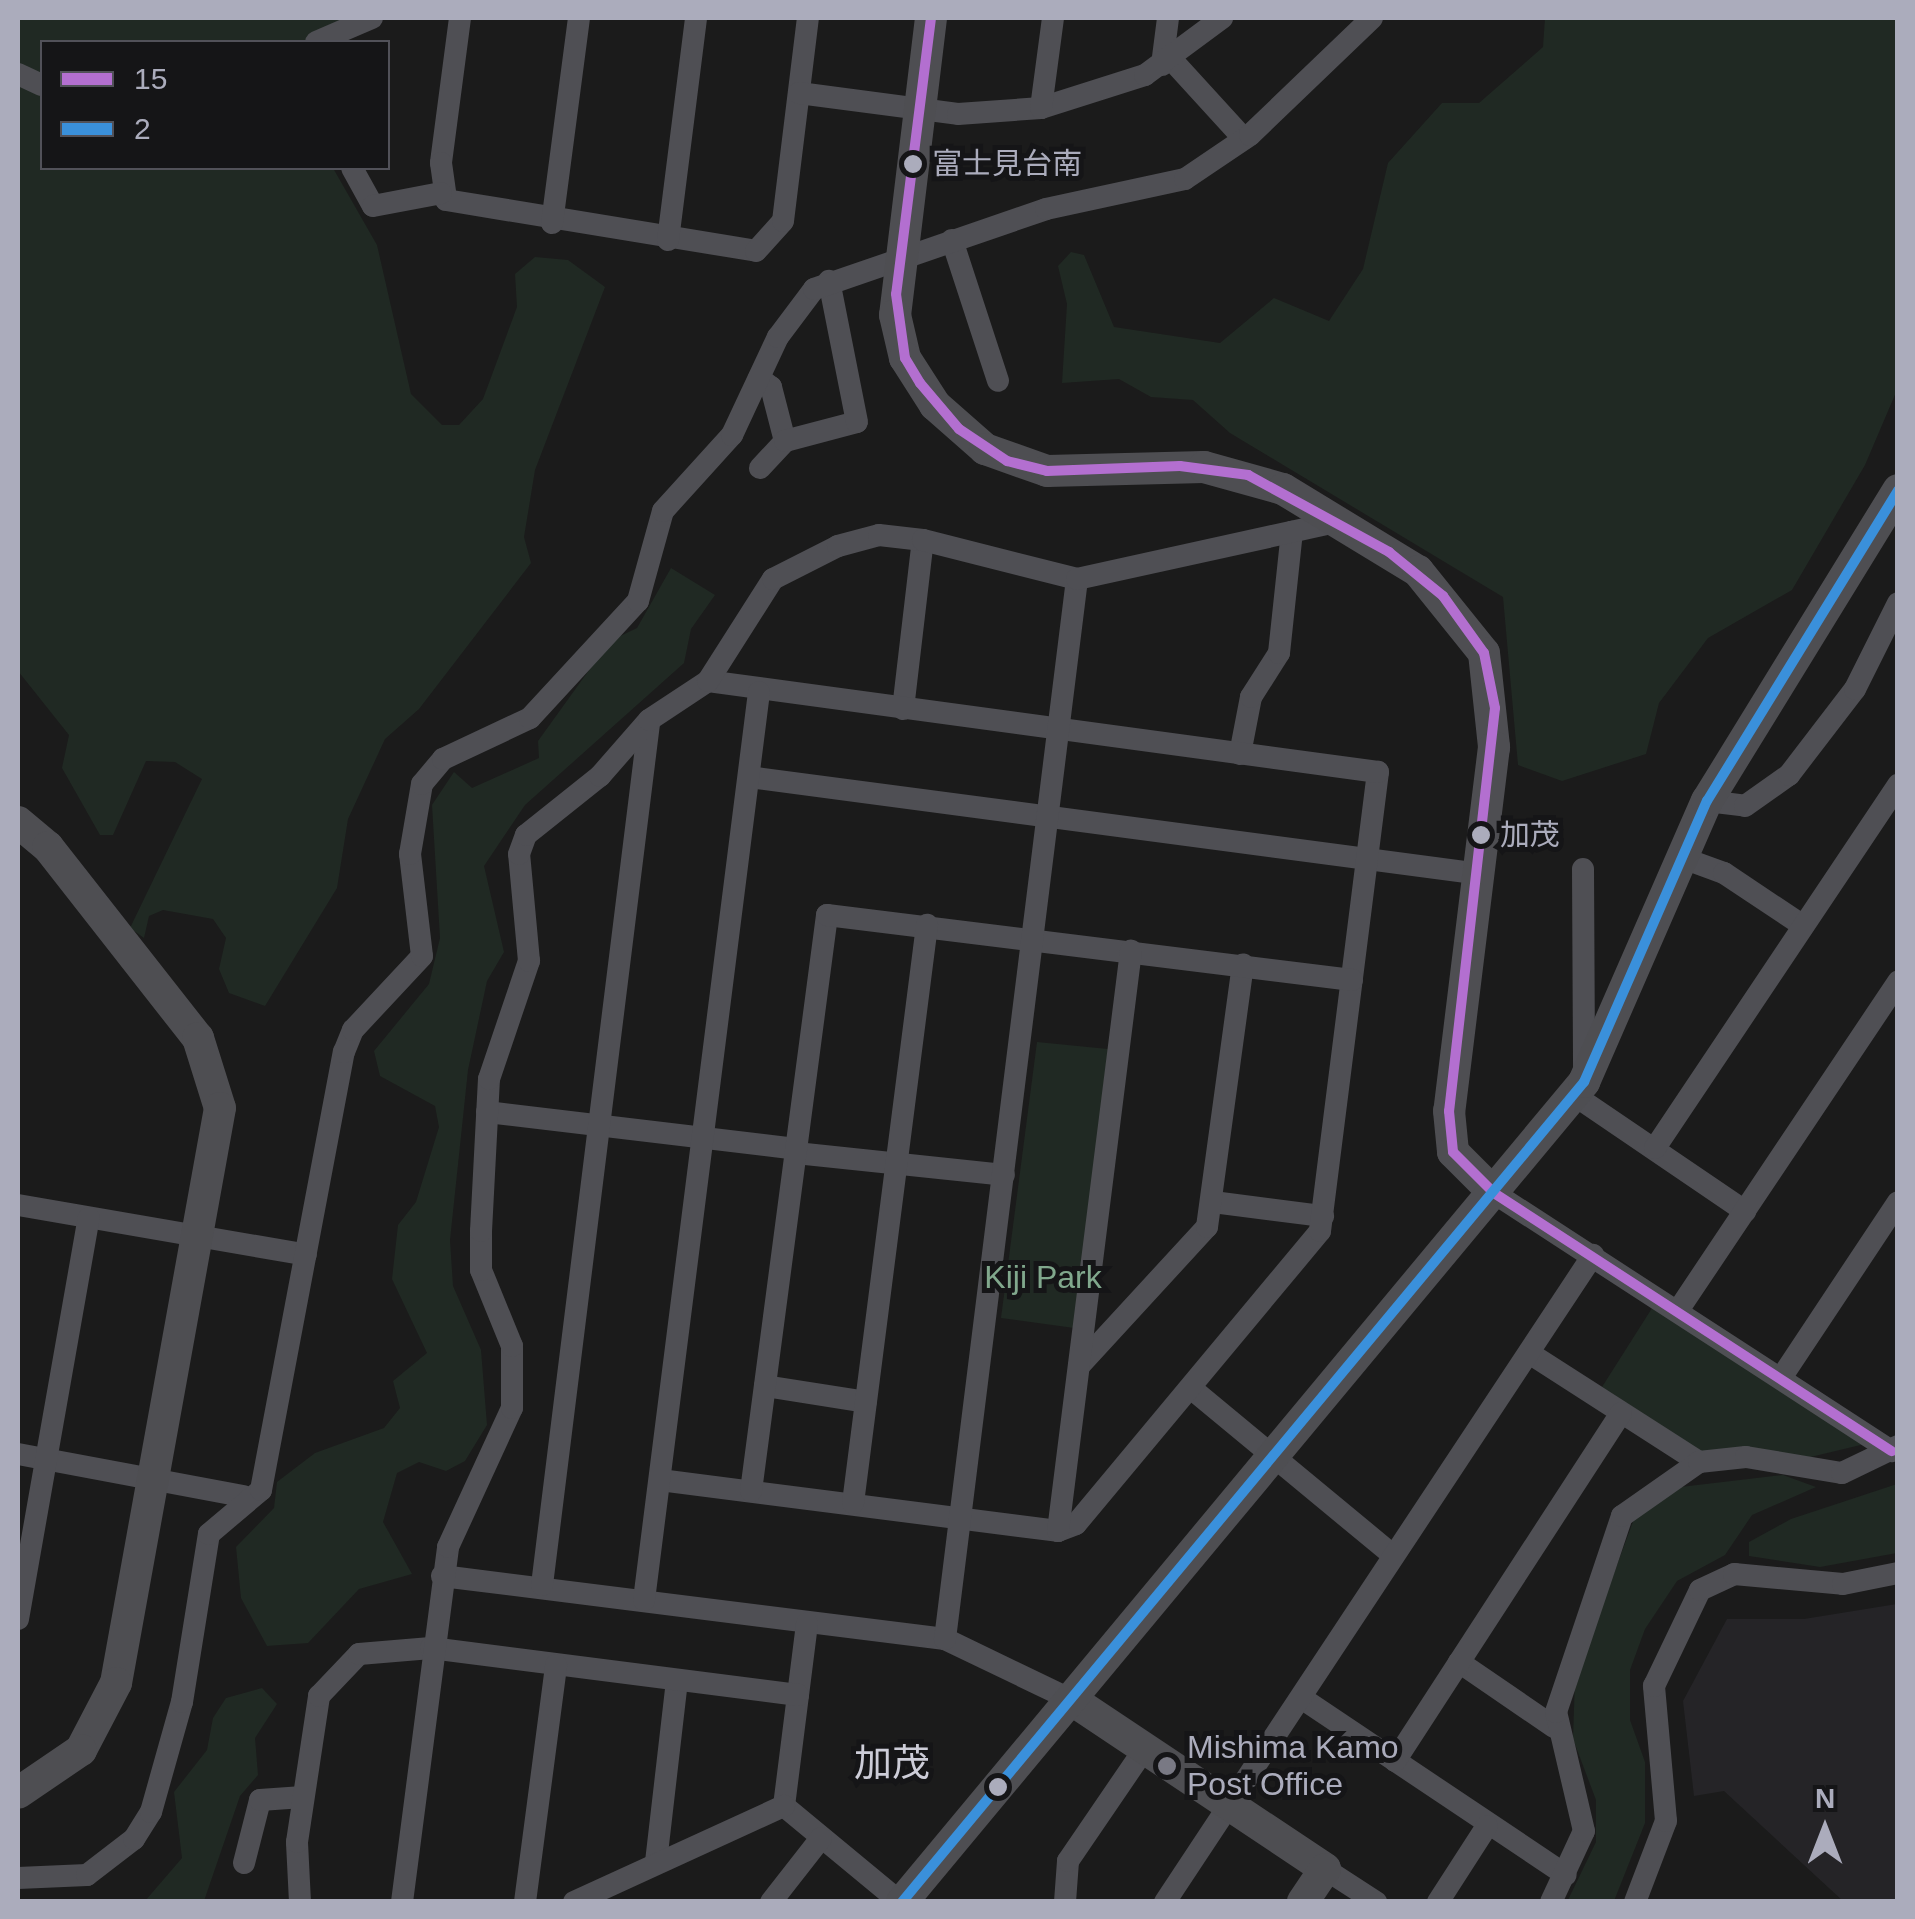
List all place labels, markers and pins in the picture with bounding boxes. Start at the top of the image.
place label: 富士見台南 [932,146,1082,182]
marker: 富士見台南 [903,154,923,174]
place label: 加茂 [1500,817,1560,853]
marker: 加茂 [1471,825,1491,845]
place label: Mishima Kamo Post Office [1187,1729,1399,1804]
marker: Mishima Kamo Post Office [1156,1755,1178,1777]
unlabelled marker [988,1777,1008,1797]

